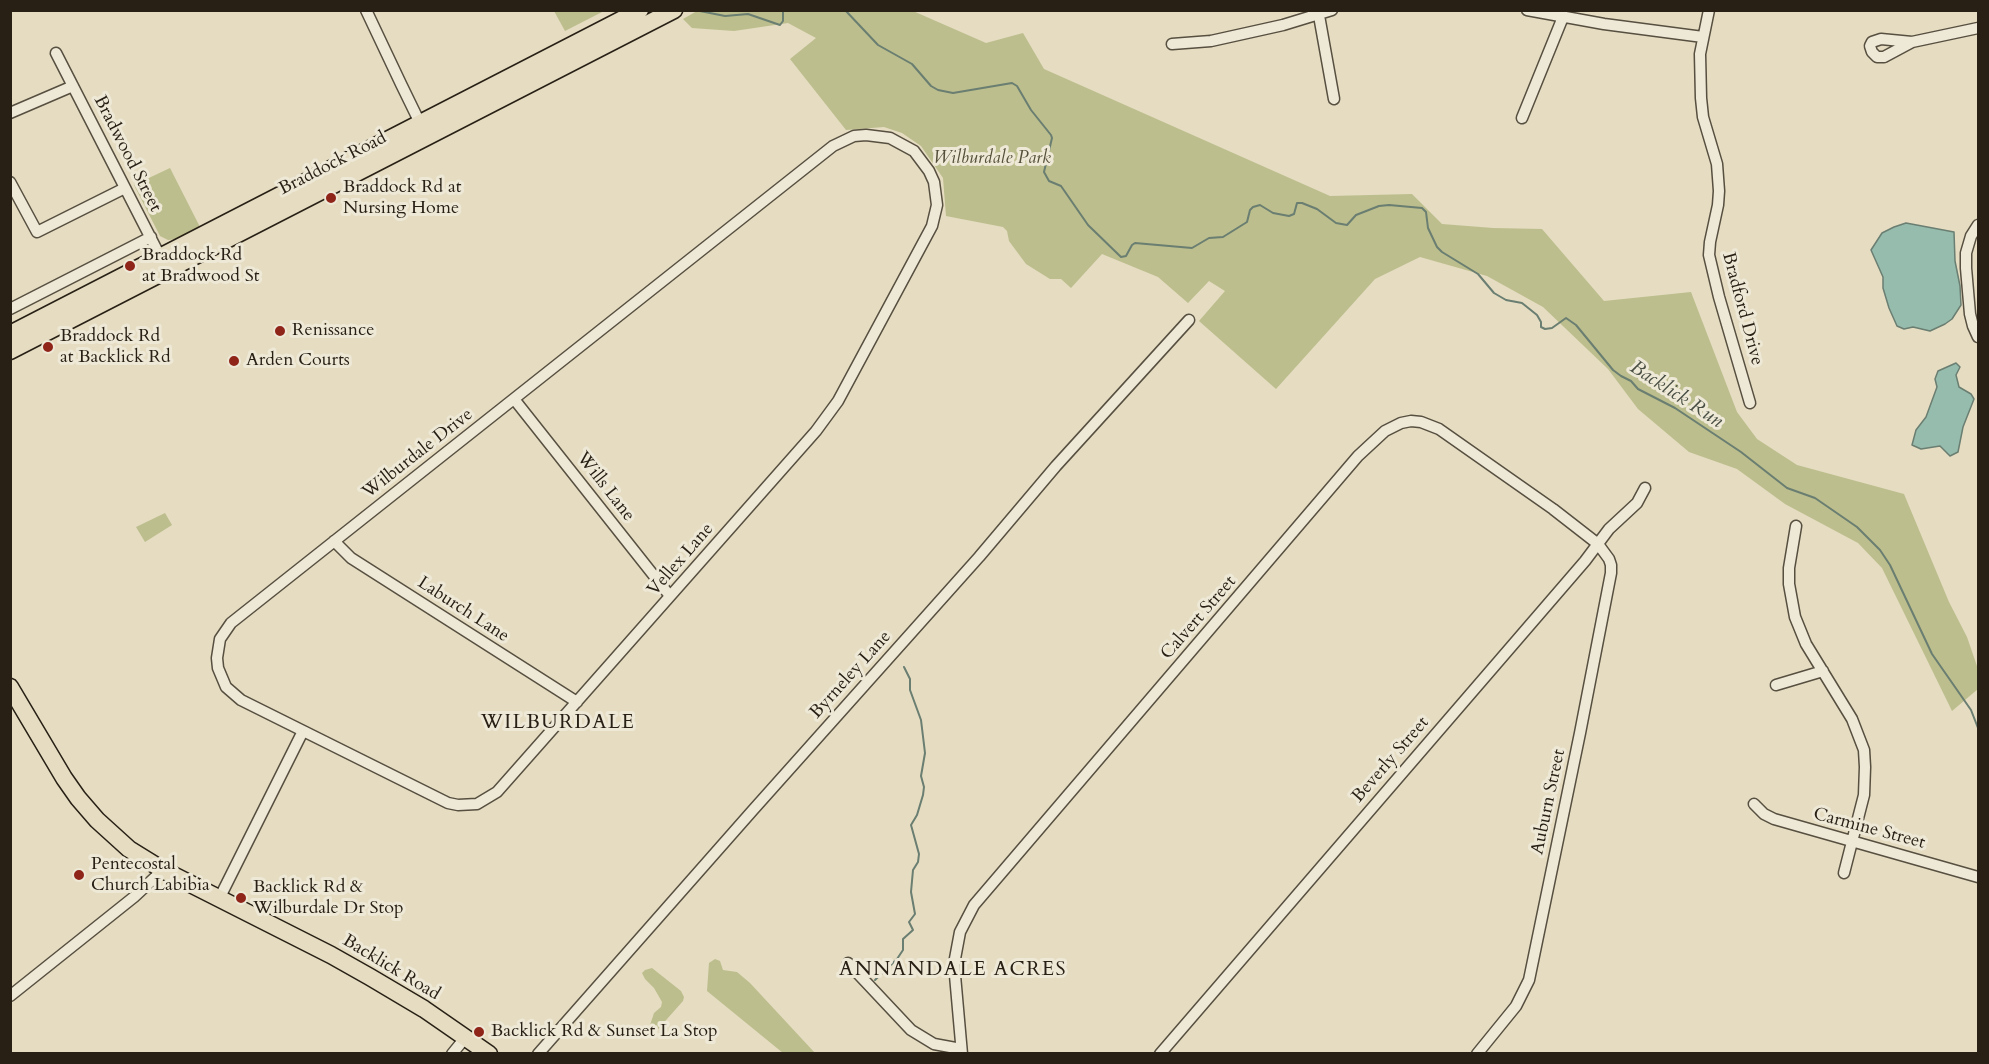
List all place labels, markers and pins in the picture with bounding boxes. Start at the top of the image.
place label: Braddock Rd at Nursing Home [343,177,461,219]
marker: Braddock Rd at Nursing Home [324,191,338,205]
place label: Braddock Rd at Bradwood St [142,245,259,288]
marker: Braddock Rd at Bradwood St [123,259,137,273]
place label: Renissance [292,320,374,342]
marker: Renissance [273,324,287,338]
place label: Braddock Rd at Backlick Rd [60,326,171,368]
marker: Braddock Rd at Backlick Rd [41,340,55,354]
place label: Arden Courts [246,350,350,372]
marker: Arden Courts [227,354,241,368]
place label: Pentecostal Church Labibia [91,854,210,896]
marker: Pentecostal Church Labibia [72,868,86,882]
place label: Backlick Rd & Wilburdale Dr Stop [253,877,404,920]
marker: Backlick Rd & Wilburdale Dr Stop [234,891,248,905]
place label: Backlick Rd & Sunset La Stop [491,1021,718,1043]
marker: Backlick Rd & Sunset La Stop [472,1025,486,1039]

